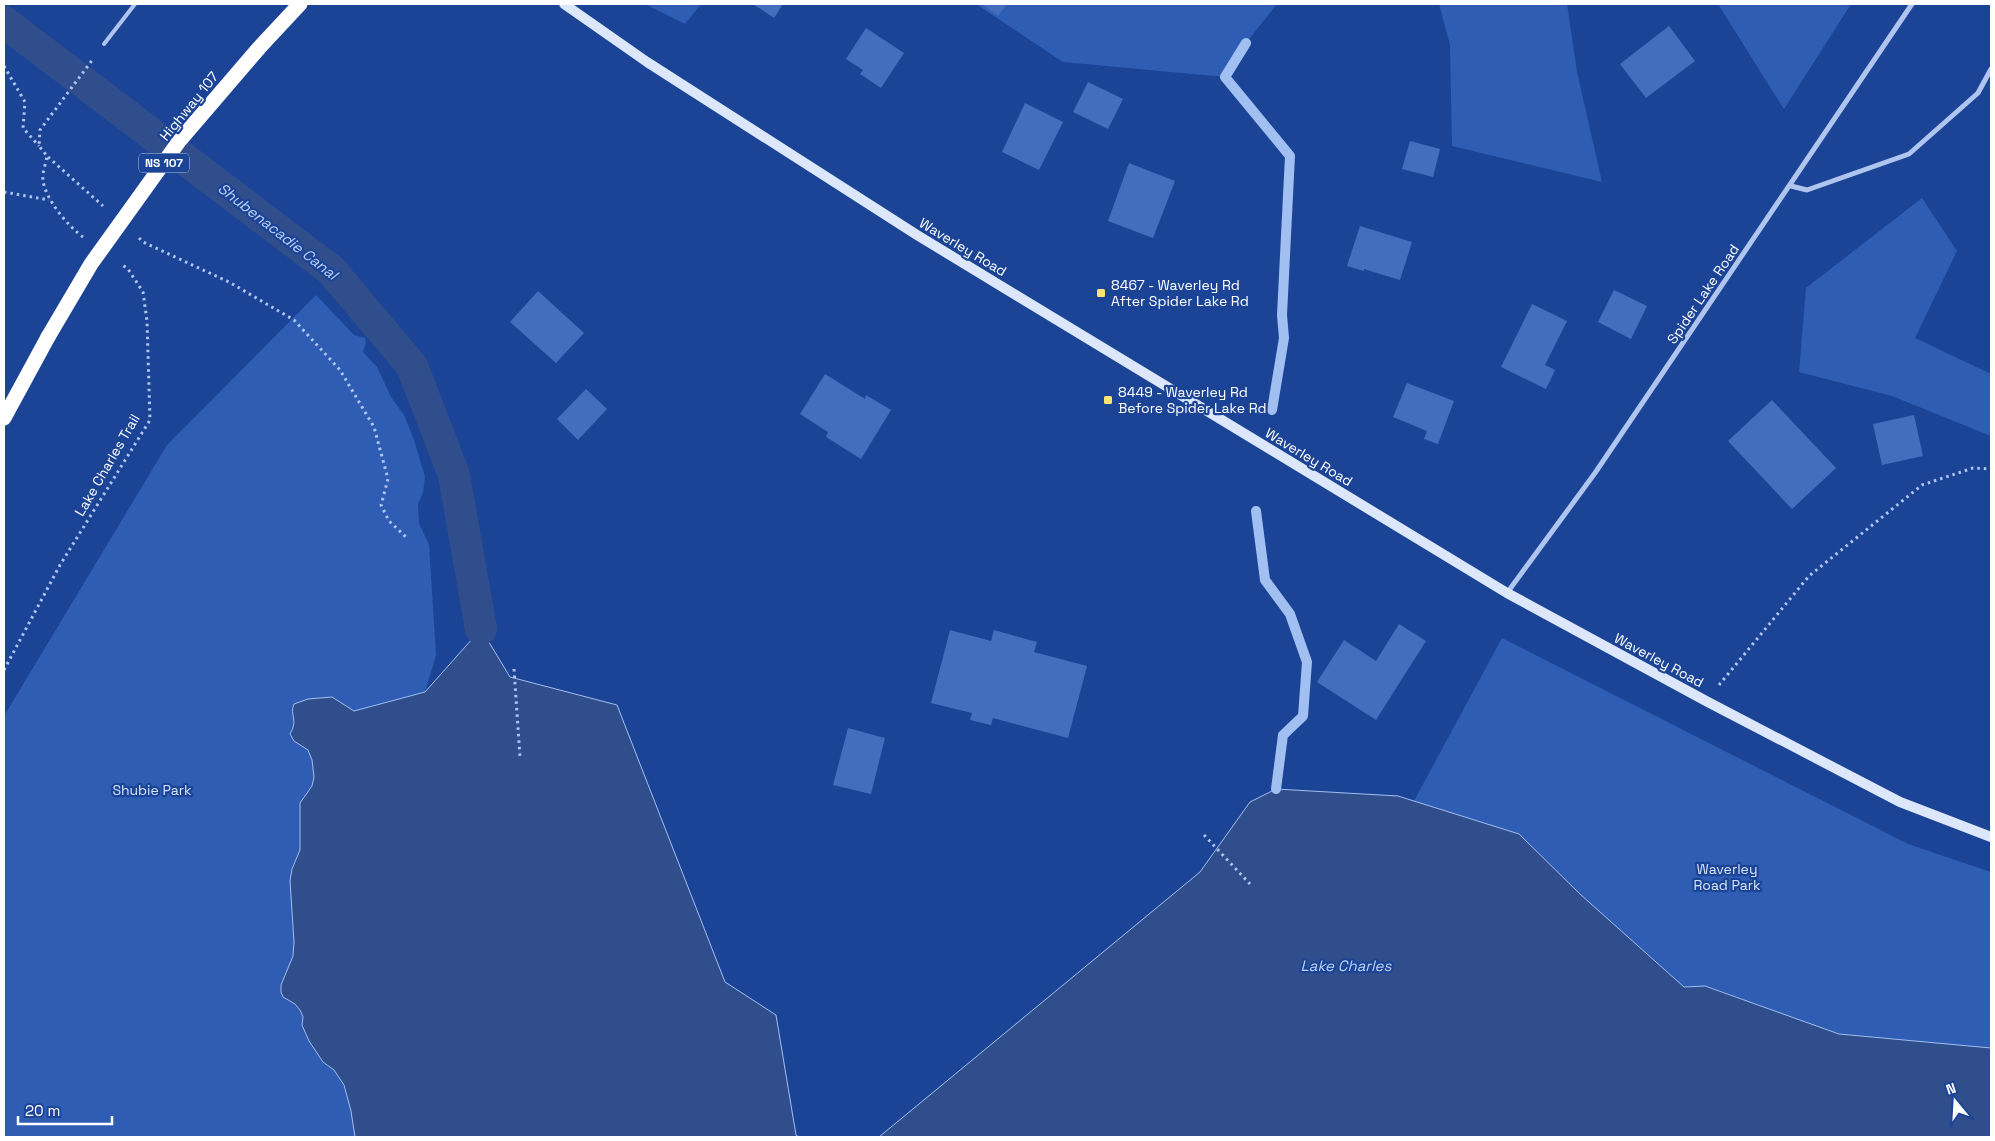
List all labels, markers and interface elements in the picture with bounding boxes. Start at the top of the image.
street label: Highway 107 [156,68,222,144]
road number: NS 107 [139,154,189,172]
water label: Shubenacadie Canal [214,178,344,285]
street label: Waverley Road [916,214,1010,280]
street label: Spider Lake Road [1663,241,1743,347]
place label: 8467 - Waverley Rd After Spider Lake Rd [1111,276,1249,310]
marker: 8467 - Waverley Rd After Spider Lake Rd [1095,287,1107,299]
place label: 8449 - Waverley Rd Before Spider Lake Rd [1118,383,1266,417]
marker: 8449 - Waverley Rd Before Spider Lake Rd [1102,394,1114,406]
street label: Lake Charles Trail [70,411,144,519]
street label: Waverley Road [1262,424,1356,490]
street label: Waverley Road [1611,629,1707,691]
park label: Shubie Park [112,781,192,799]
park label: Waverley Road Park [1693,860,1761,894]
water label: Lake Charles [1301,956,1392,975]
north arrow [1930,1076,1980,1126]
text: N [1944,1079,1958,1099]
scale bar [18,1094,111,1126]
text: 20 m [25,1101,60,1120]

